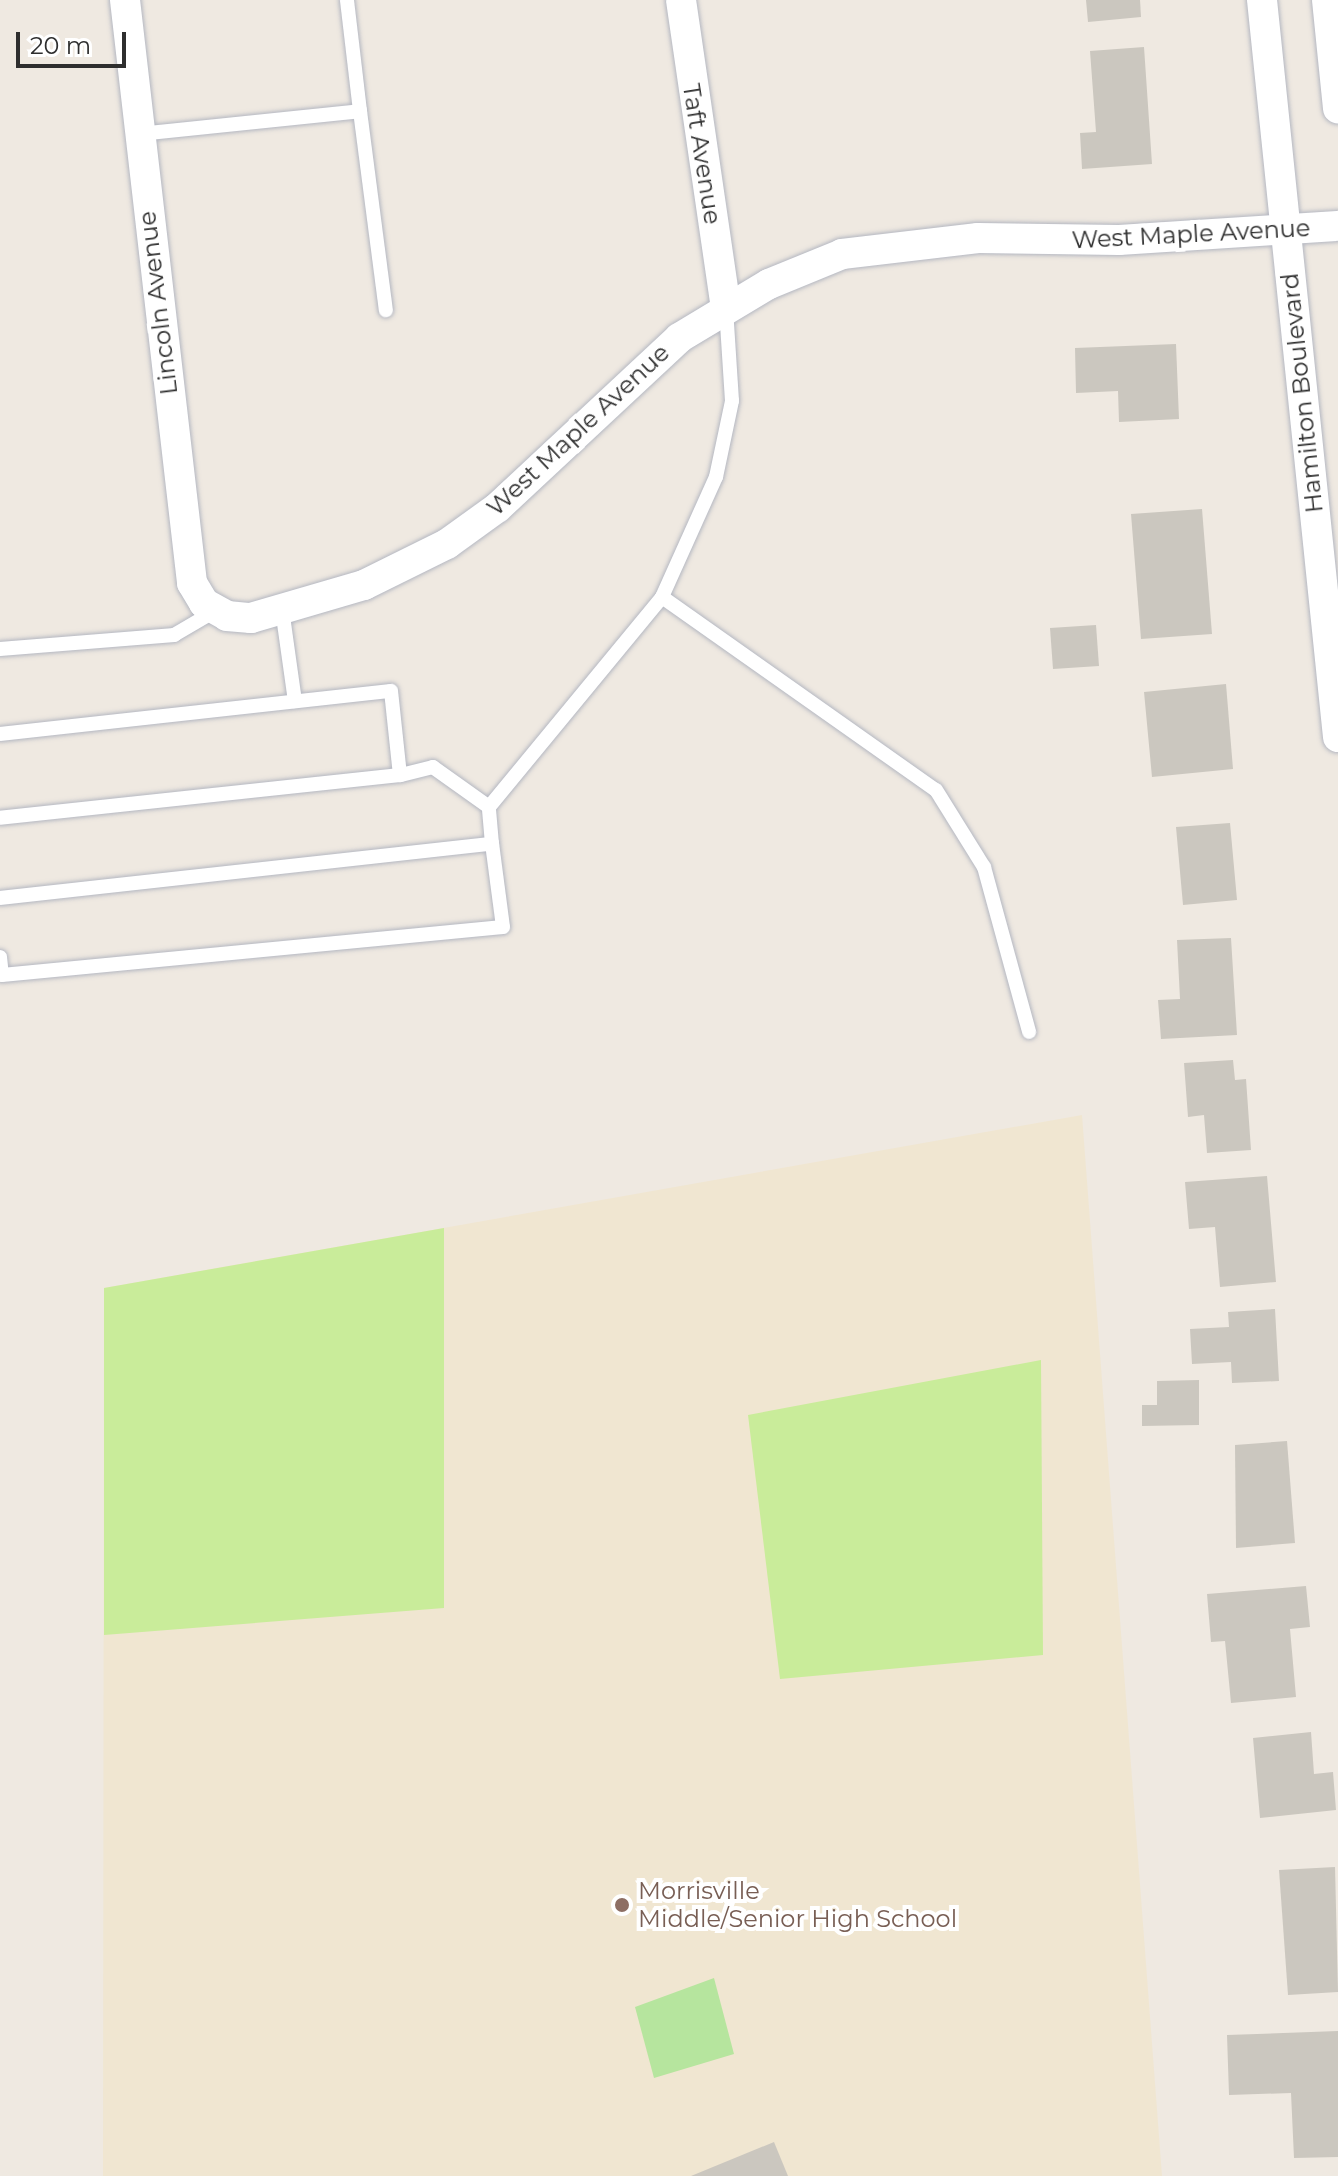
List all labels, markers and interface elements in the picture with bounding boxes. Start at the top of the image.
scale bar [20,16,130,66]
text: 20 m [30,31,91,60]
street label: Taft Avenue [677,82,727,226]
street label: Lincoln Avenue [132,210,184,396]
street label: West Maple Avenue [1071,213,1311,255]
street label: Hamilton Boulevard [1275,272,1329,514]
street label: West Maple Avenue [481,338,675,522]
place label: Morrisville Middle/Senior High School [638,1877,957,1933]
marker: Morrisville Middle/Senior High School [613,1896,631,1914]

